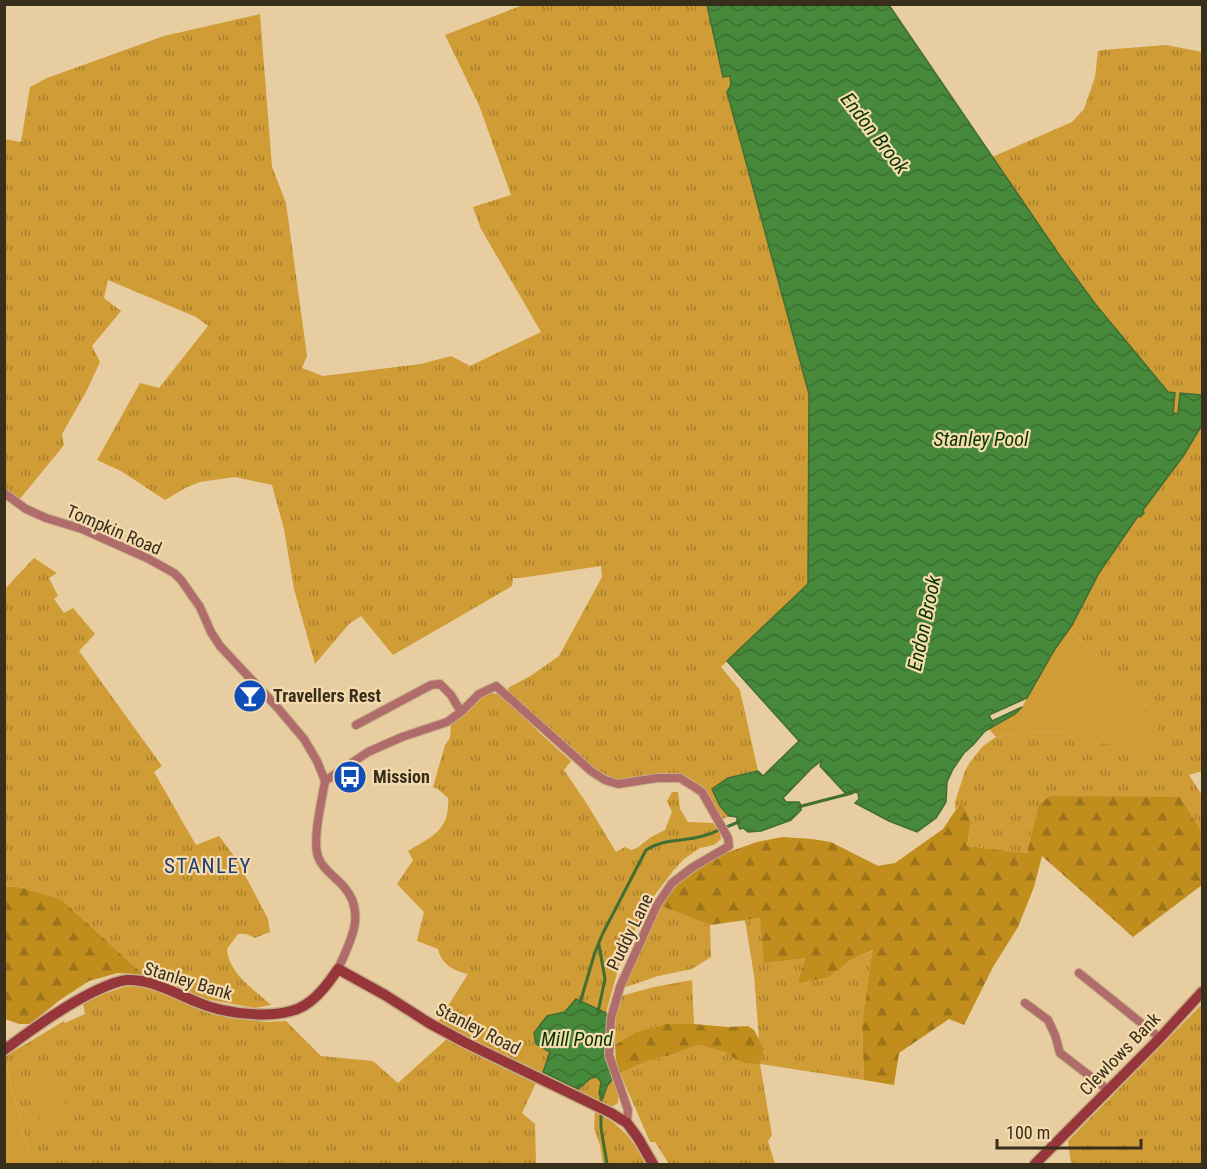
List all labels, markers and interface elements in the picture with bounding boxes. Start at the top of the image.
water label: Endon Brook [836,87,915,180]
water label: Stanley Pool [933,427,1029,451]
street label: Tompkin Road [64,500,165,559]
water label: Endon Brook [902,572,946,673]
bar icon: Travellers Rest [232,678,268,714]
place label: Travellers Rest [273,685,382,706]
bus stop icon: Mission [332,759,368,795]
place label: Mission [373,766,430,787]
district label: STANLEY [164,854,252,878]
street label: Puddy Lane [602,890,657,973]
street label: Stanley Bank [141,957,235,1004]
street label: Stanley Road [432,998,524,1059]
street label: Clewlows Bank [1075,1008,1164,1099]
water label: Mill Pond [541,1027,613,1051]
scale bar [997,1112,1141,1150]
text: 100 m [1006,1122,1050,1143]

